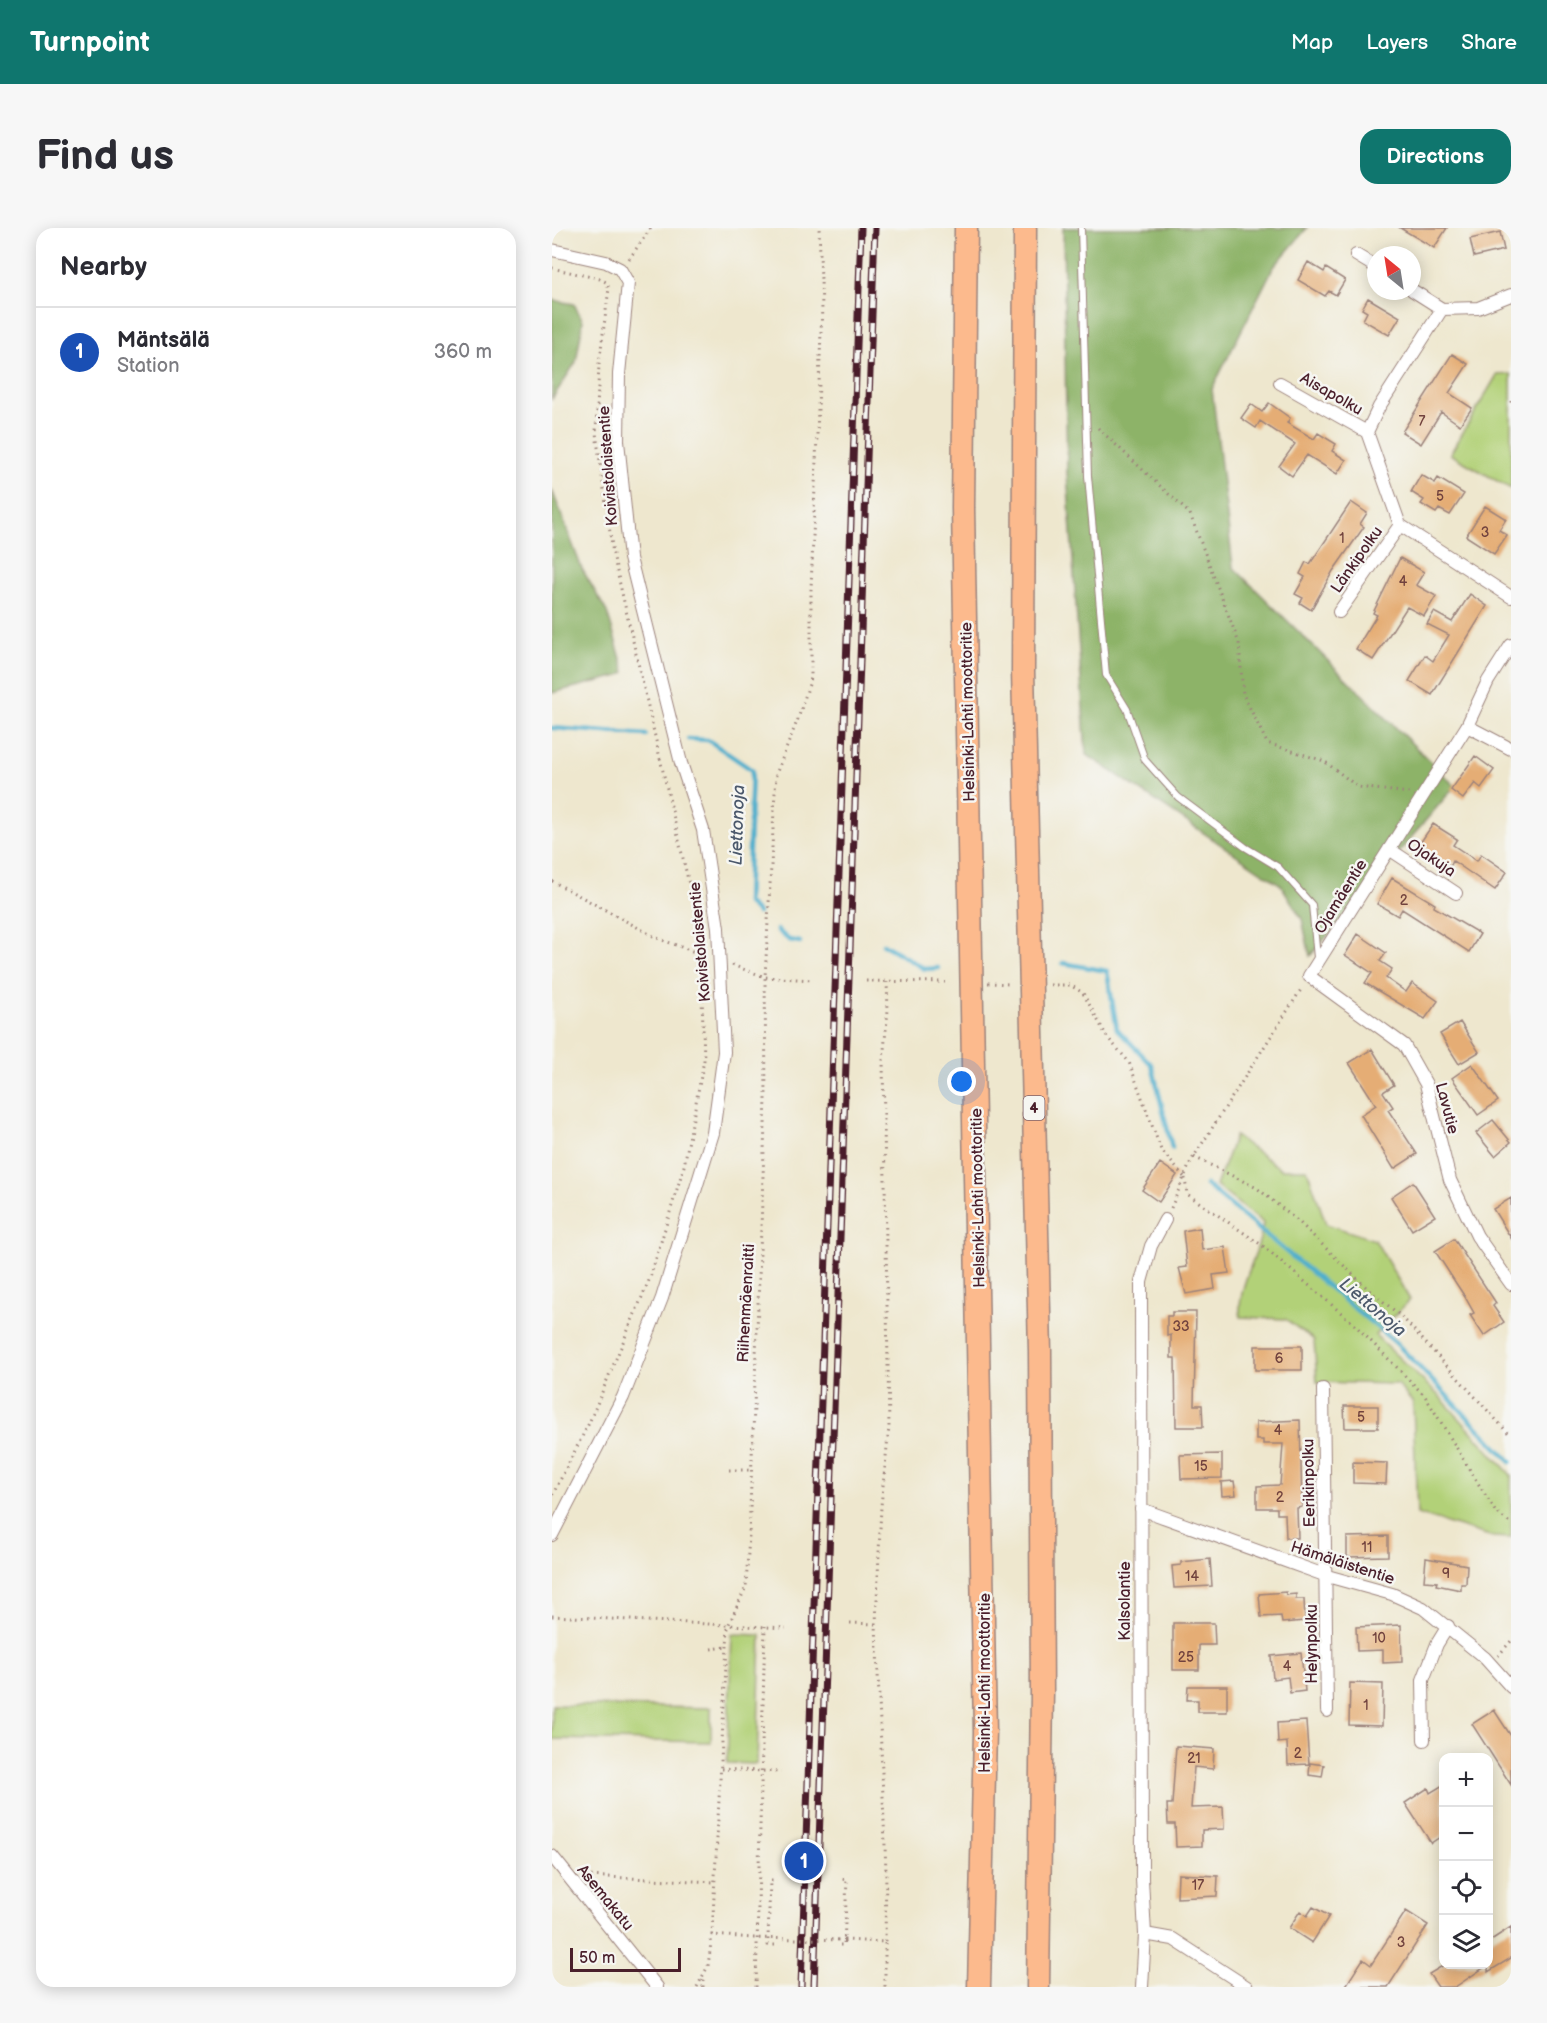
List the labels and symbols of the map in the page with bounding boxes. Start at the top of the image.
north arrow [1367,246,1421,300]
street label: Aisapolku [1297,369,1366,420]
street label: Koivistolaistentie [595,405,622,527]
house number: 7 [1419,413,1426,430]
house number: 5 [1436,488,1444,505]
street label: Länkipolku [1327,523,1387,597]
house number: 3 [1481,524,1489,541]
house number: 1 [1339,530,1345,547]
house number: 4 [1399,573,1408,590]
street label: Helsinki-Lahti moottoritie [957,621,980,802]
water label: Liettonoja [726,784,749,866]
street label: Ojakuja [1403,835,1459,881]
street label: Ojamäentie [1311,856,1372,937]
street label: Koivistolaistentie [686,880,715,1003]
house number: 2 [1400,892,1409,909]
your location [947,1067,976,1096]
street label: Lavutie [1431,1081,1463,1137]
road number: 4 [1024,1096,1044,1120]
street label: Helsinki-Lahti moottoritie [967,1107,990,1288]
street label: Riihenmäenraitti [734,1243,759,1363]
water label: Liettonoja [1335,1273,1410,1341]
house number: 33 [1172,1318,1190,1335]
house number: 6 [1275,1350,1284,1367]
house number: 5 [1357,1409,1365,1426]
house number: 4 [1274,1422,1283,1439]
street label: Eerikinpolku [1299,1438,1320,1528]
house number: 15 [1194,1458,1208,1475]
house number: 2 [1276,1489,1285,1506]
street label: Hämäläistentie [1288,1538,1397,1589]
house number: 11 [1362,1539,1372,1556]
street label: Kalsolantie [1116,1561,1135,1641]
house number: 9 [1442,1565,1450,1582]
house number: 14 [1185,1568,1199,1585]
street label: Helsinki-Lahti moottoritie [976,1593,995,1773]
street label: Helynpolku [1303,1604,1322,1684]
house number: 10 [1372,1630,1386,1647]
house number: 25 [1178,1649,1194,1666]
house number: 4 [1283,1658,1292,1675]
house number: 1 [1363,1697,1369,1714]
house number: 2 [1294,1745,1303,1762]
house number: 21 [1187,1750,1201,1767]
pin: 1 [784,1838,824,1884]
street label: Asemakatu [573,1861,637,1935]
house number: 17 [1192,1877,1204,1894]
house number: 3 [1397,1934,1405,1951]
scale bar [570,1945,681,1972]

